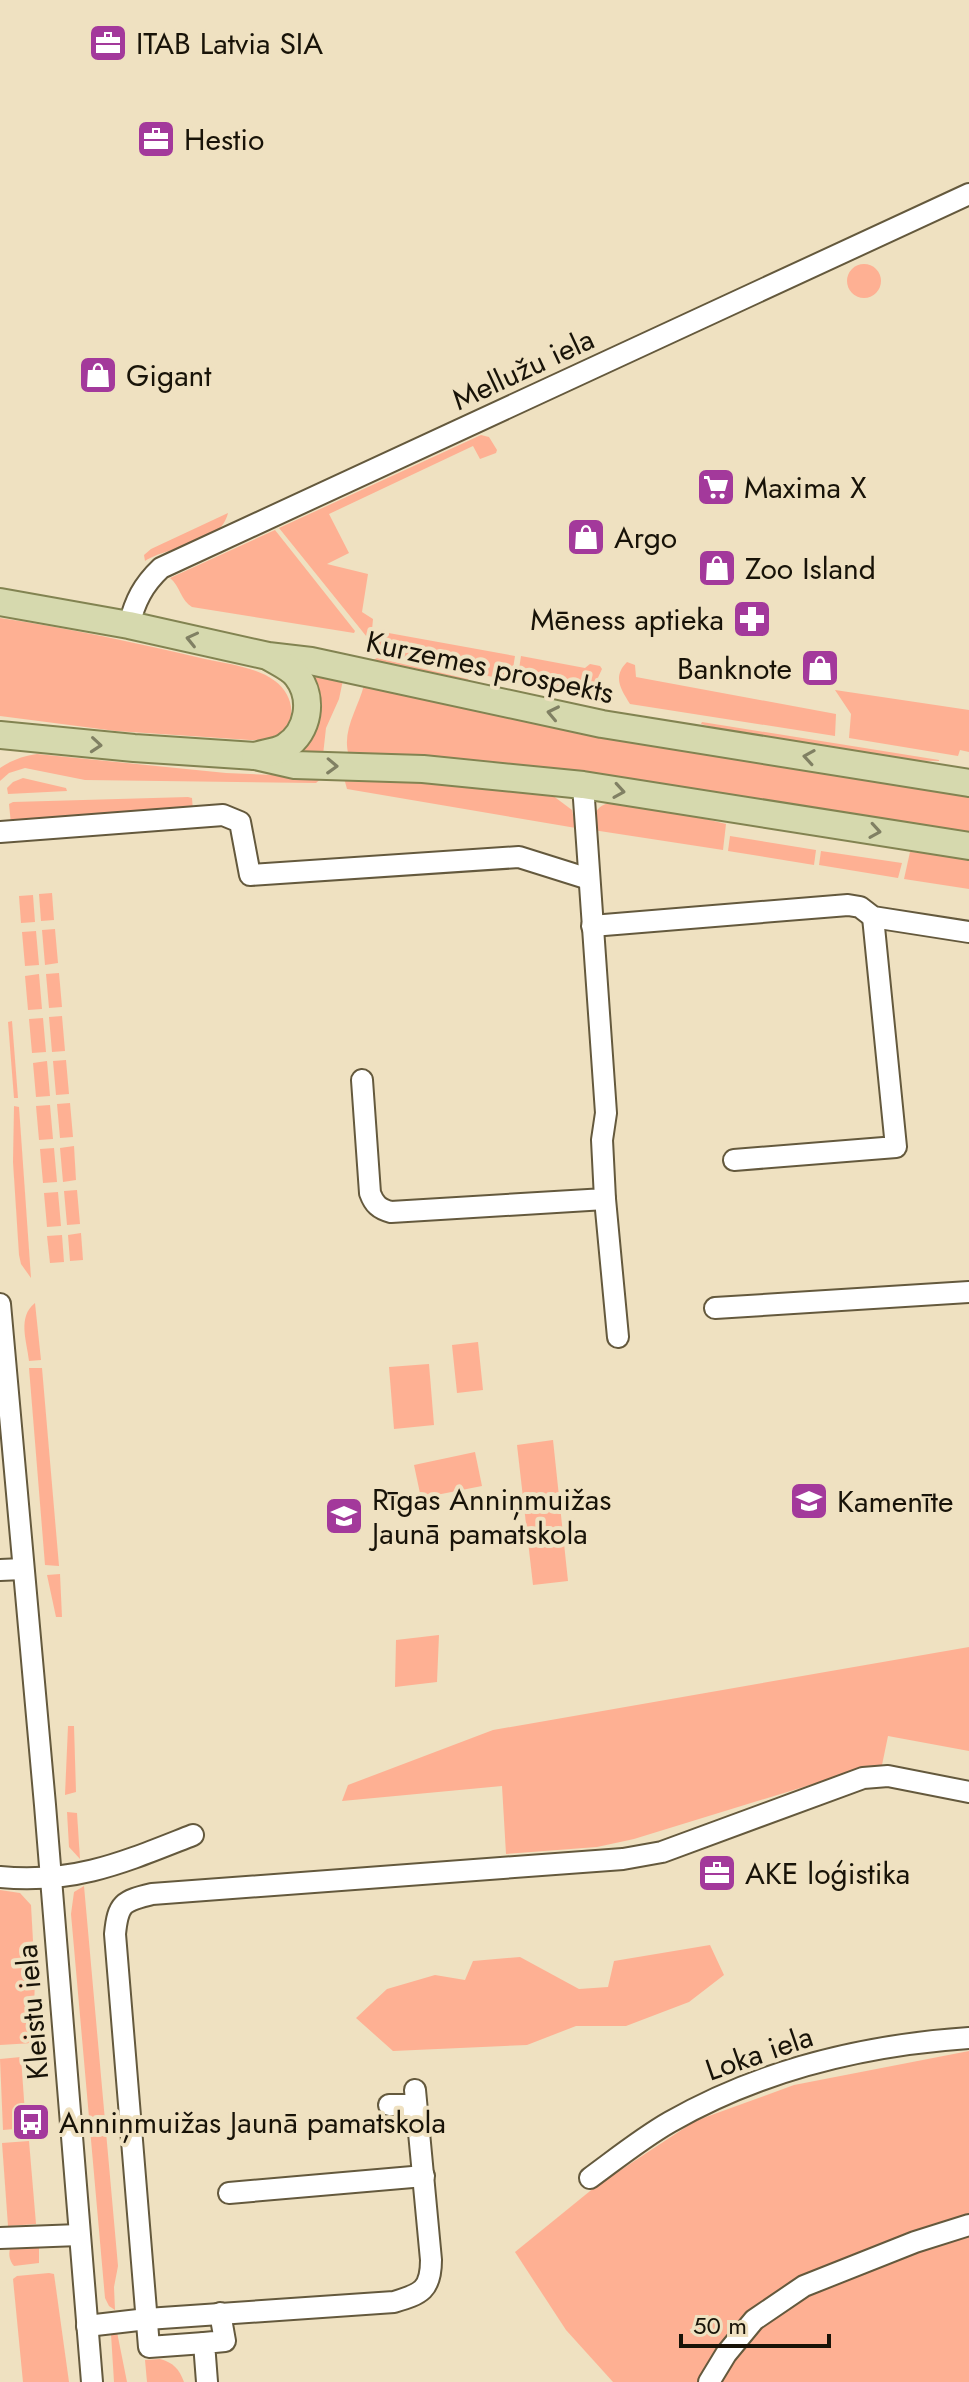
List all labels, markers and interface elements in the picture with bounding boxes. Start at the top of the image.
office icon: ITAB Latvia SIA [87,22,129,64]
place label: ITAB Latvia SIA [136,22,323,65]
office icon: Hestio [135,118,177,160]
place label: Hestio [184,118,264,161]
street label: Mellužu iela [445,317,601,421]
shop icon: Gigant [77,354,119,396]
place label: Gigant [126,354,212,397]
supermarket icon: Maxima X [695,466,737,508]
place label: Maxima X [744,466,867,509]
shop icon: Argo [565,516,607,558]
place label: Argo [614,516,677,559]
shop icon: Zoo Island [696,547,738,589]
place label: Zoo Island [745,547,876,590]
place label: Mēness aptieka [530,598,724,641]
pharmacy icon: Mēness aptieka [731,598,773,640]
street label: Kurzemes prospekts [362,620,618,714]
one-way arrow [186,631,200,648]
place label: Banknote [677,647,792,690]
shop icon: Banknote [799,647,841,689]
one-way arrow [546,705,560,722]
one-way arrow [90,736,103,753]
one-way arrow [802,749,816,766]
one-way arrow [326,758,339,775]
one-way arrow [612,782,625,799]
one-way arrow [869,822,882,839]
place label: Rīgas Anniņmuižas Jaunā pamatskola [368,1478,611,1555]
school or university icon: Kamenīte [788,1480,830,1522]
place label: Kamenīte [837,1480,953,1523]
school or university icon: Rīgas Anniņmuižas Jaunā pamatskola [323,1495,365,1537]
office icon: AKE loģistika [696,1852,738,1894]
place label: AKE loģistika [745,1852,910,1895]
street label: Kleistu iela [5,1943,59,2081]
street label: Loka iela [699,2015,819,2091]
bus stop icon: Anniņmuižas Jaunā pamatskola [10,2101,52,2143]
place label: Anniņmuižas Jaunā pamatskola [59,2101,446,2144]
scale bar [681,2298,829,2348]
text: 50 m [693,2308,747,2343]

